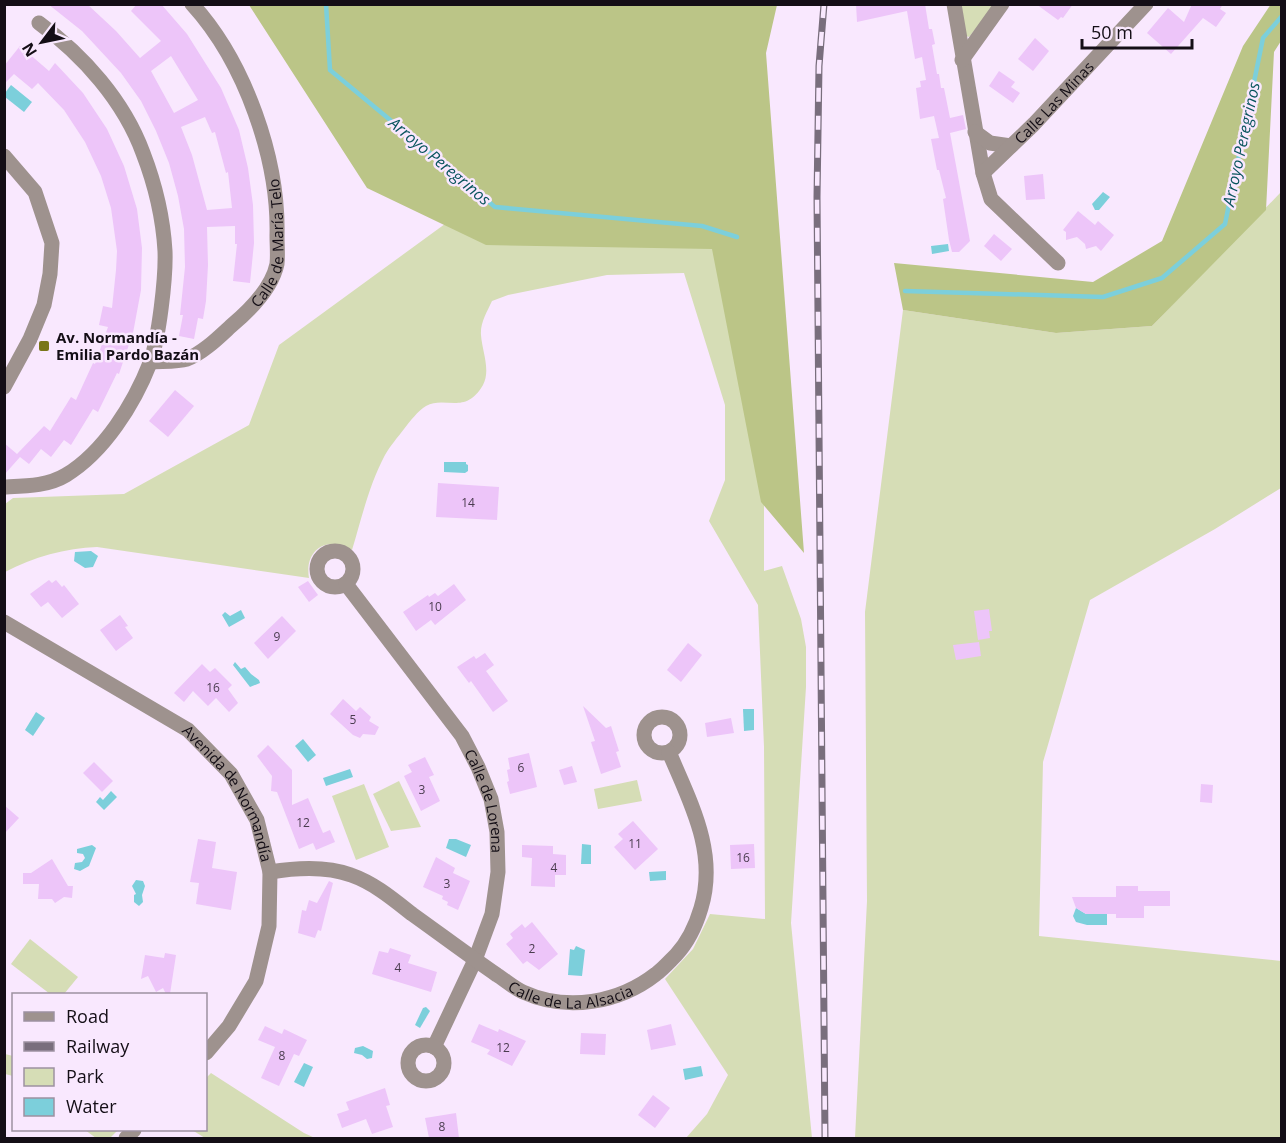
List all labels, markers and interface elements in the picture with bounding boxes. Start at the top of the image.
north arrow [12,12,72,72]
scale bar [1082,12,1192,50]
text: 50 m [1091,20,1133,44]
text: N [17,39,42,61]
street label: Calle Las Minas [1010,57,1098,148]
water label: Arroyo Peregrinos [1217,80,1265,209]
water label: Arroyo Peregrinos [384,111,496,210]
street label: Calle de María Telo [246,177,288,311]
place label: Av. Normandía - Emilia Pardo Bazán [56,327,199,364]
marker: Av. Normandía - Emilia Pardo Bazán [37,339,51,353]
house number: 14 [461,494,475,511]
house number: 10 [428,598,442,615]
house number: 9 [274,628,281,645]
house number: 16 [206,679,220,696]
house number: 5 [350,711,357,728]
street label: Avenida de Normandía [178,720,277,864]
street label: Calle de Lorena [460,745,508,853]
house number: 6 [518,759,525,776]
house number: 3 [419,781,426,798]
house number: 12 [296,814,310,831]
house number: 11 [628,835,642,852]
house number: 16 [736,849,750,866]
house number: 4 [551,859,558,876]
house number: 3 [444,875,451,892]
house number: 2 [529,940,536,957]
house number: 4 [395,959,402,976]
street label: Calle de La Alsacia [505,976,636,1013]
legend [12,993,207,1131]
text: Road [66,1004,109,1028]
text: Railway [66,1034,130,1058]
house number: 12 [496,1039,510,1056]
house number: 8 [279,1047,286,1064]
text: Park [66,1064,104,1088]
text: Water [66,1094,117,1118]
house number: 8 [439,1118,446,1135]

